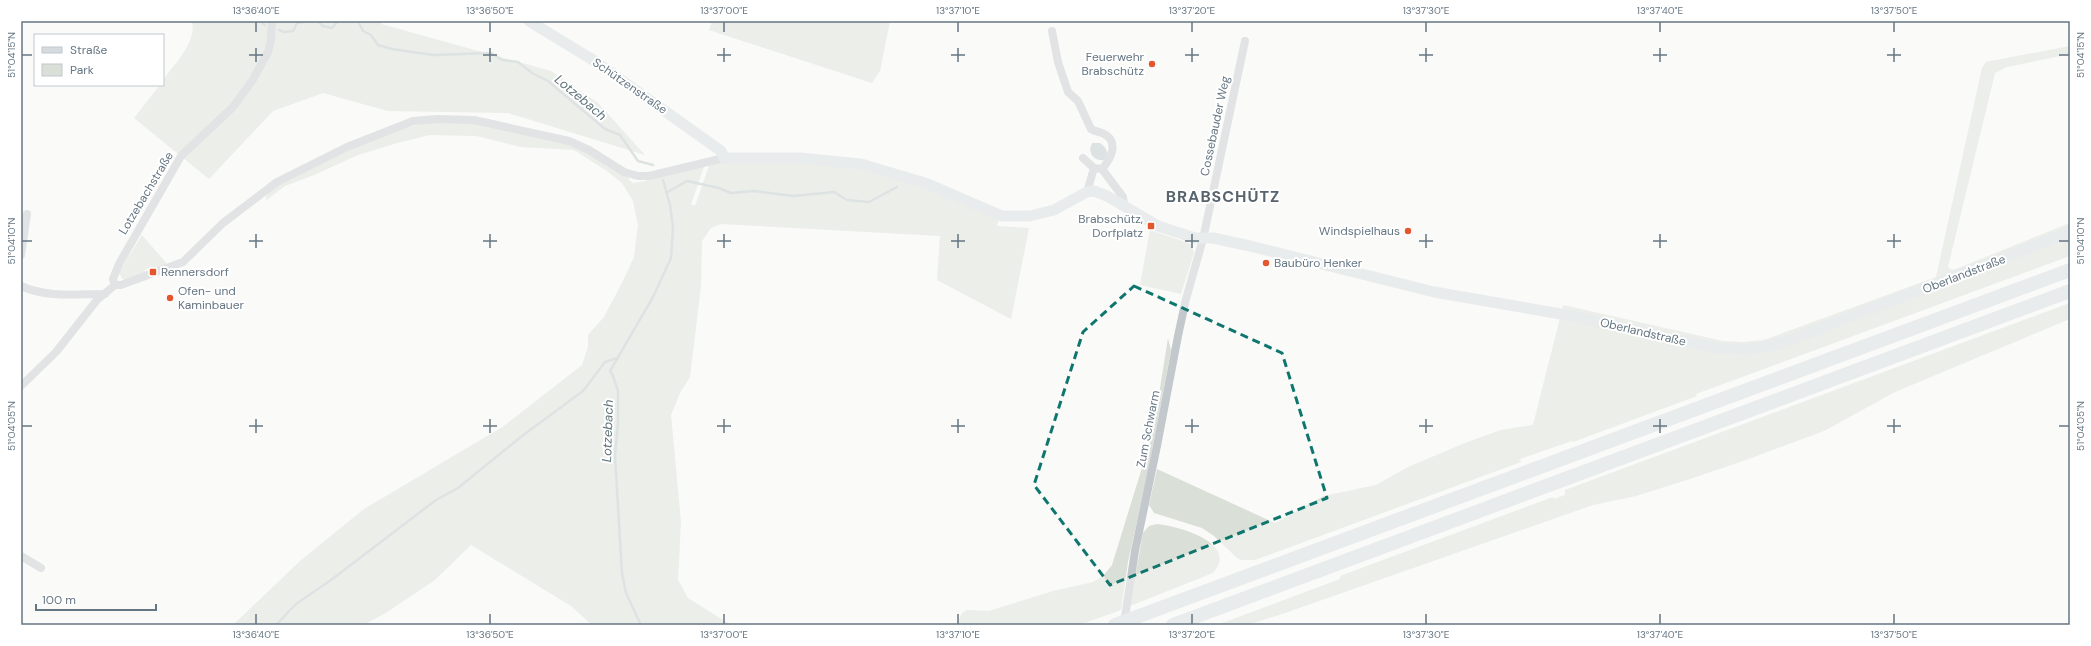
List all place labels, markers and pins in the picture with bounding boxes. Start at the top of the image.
place label: Feuerwehr Brabschütz [1081,49,1145,79]
marker: Feuerwehr Brabschütz [1147,59,1157,69]
place label: Brabschütz, Dorfplatz [1078,211,1143,241]
marker: Brabschütz, Dorfplatz [1146,221,1156,231]
place label: Windspielhaus [1319,223,1400,239]
marker: Windspielhaus [1403,226,1413,236]
place label: Baubüro Henker [1274,255,1363,271]
marker: Baubüro Henker [1261,258,1271,268]
place label: Rennersdorf [161,264,229,280]
marker: Rennersdorf [148,267,158,277]
place label: Ofen- und Kaminbauer [178,283,244,313]
marker: Ofen- und Kaminbauer [165,293,175,303]

